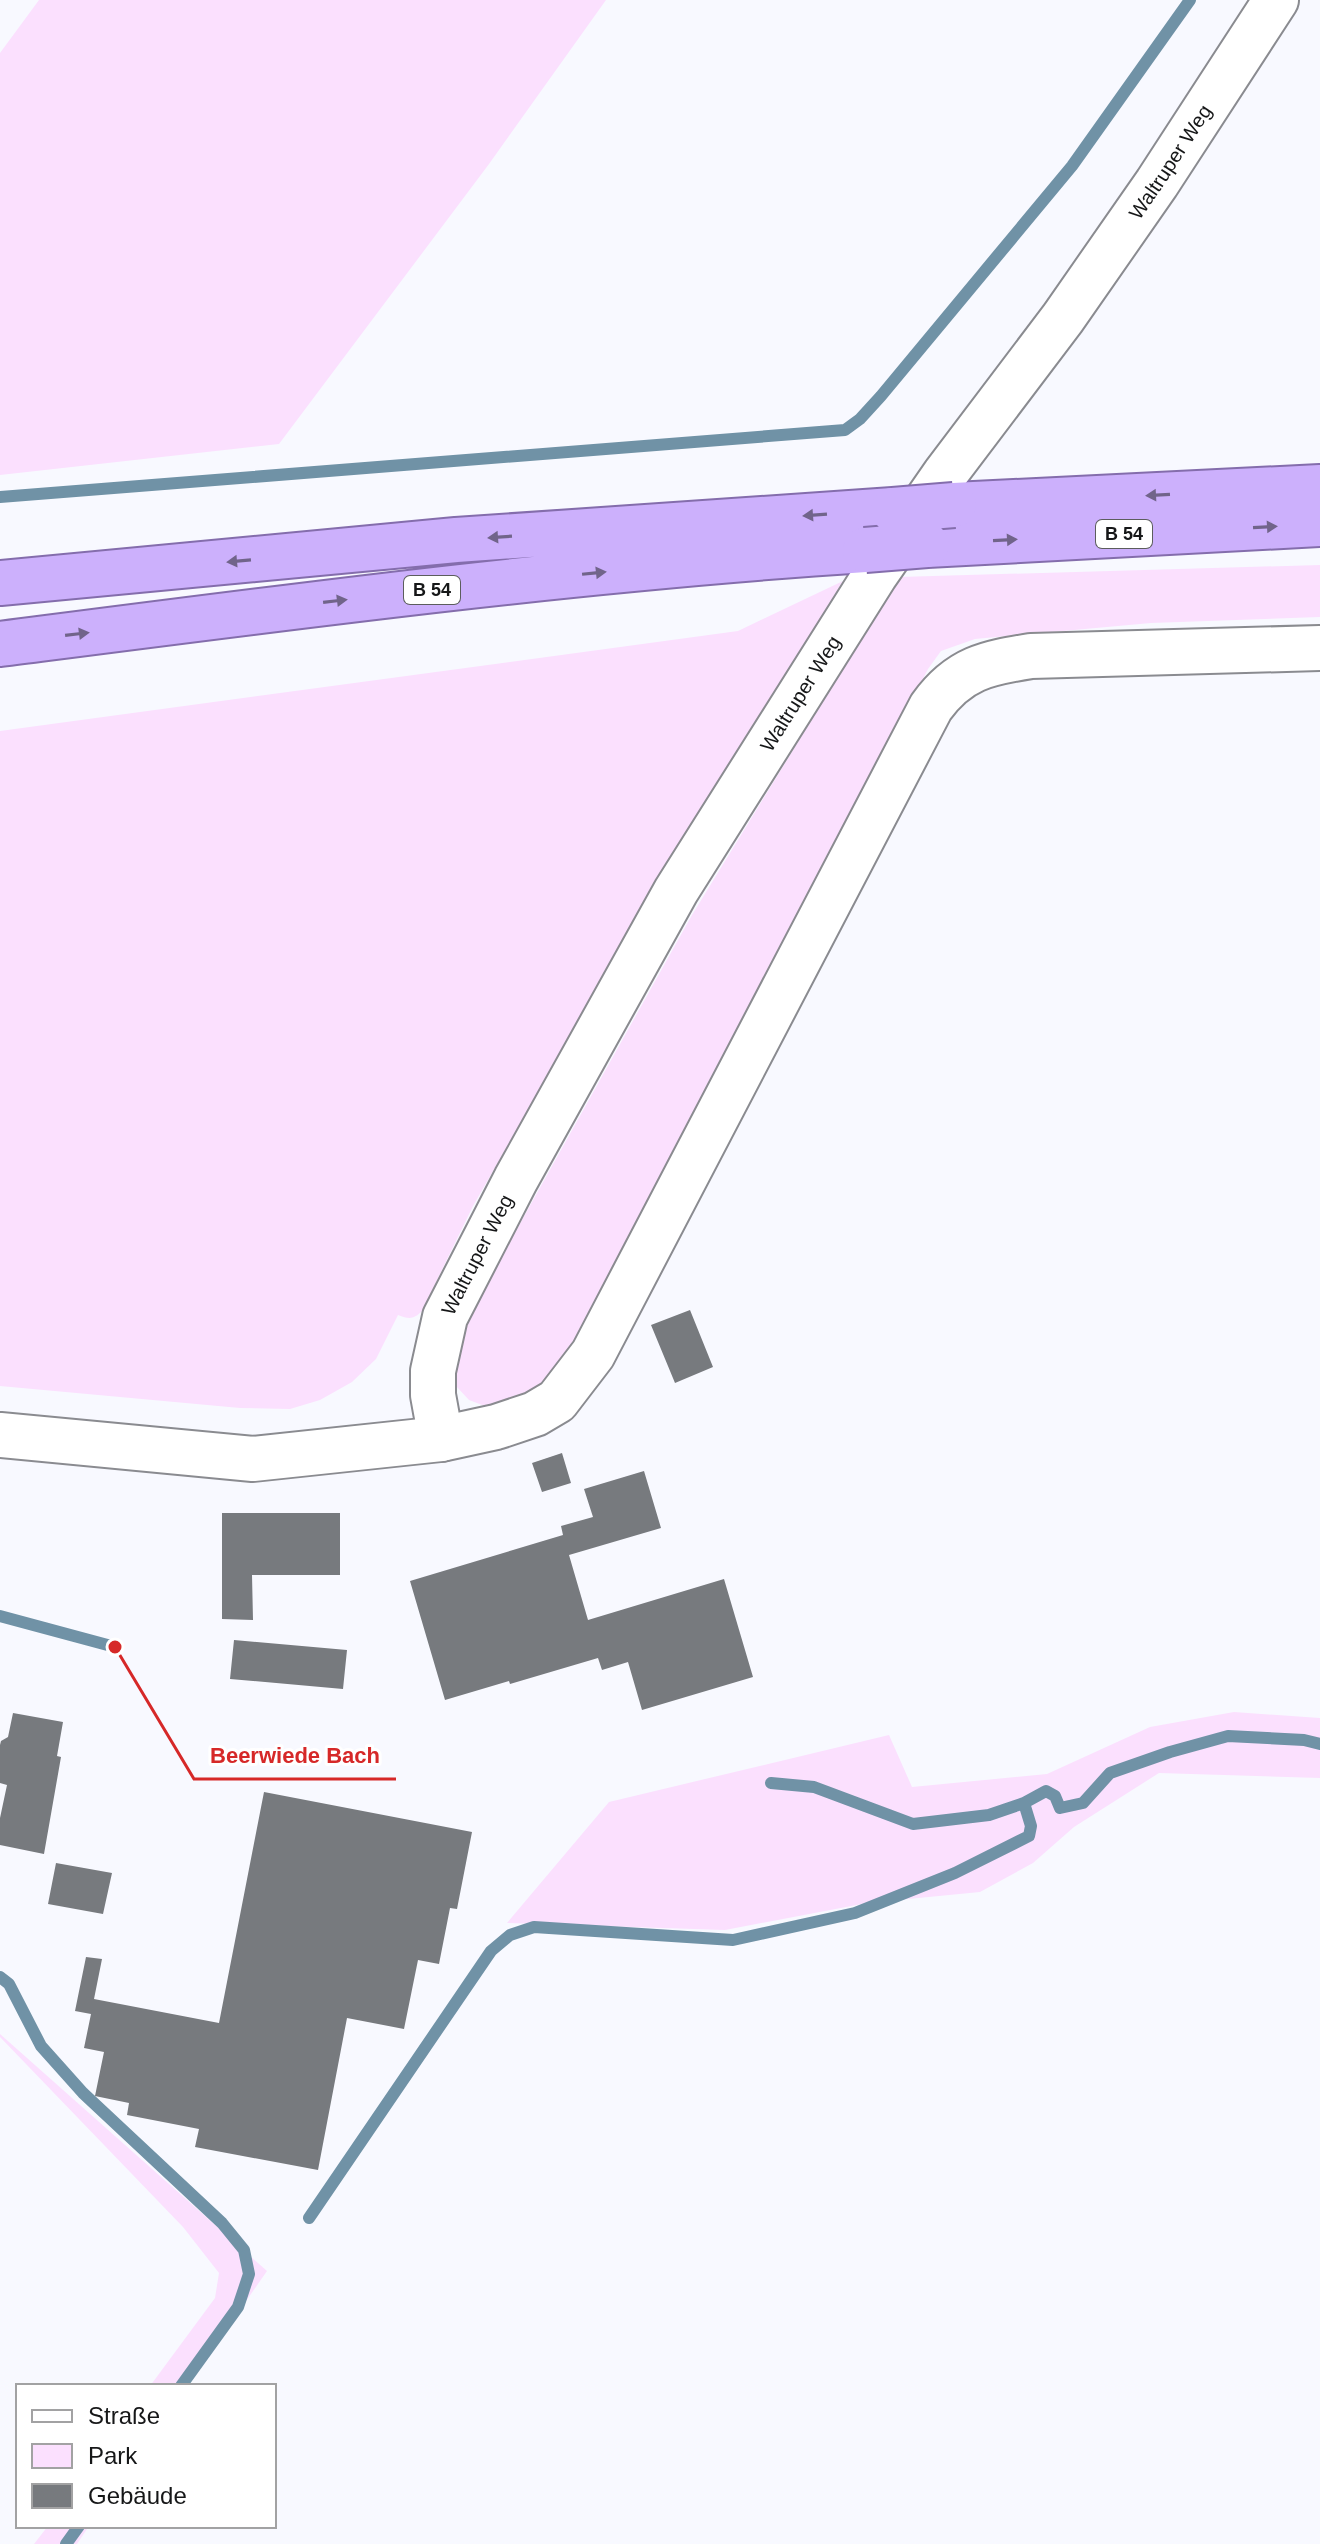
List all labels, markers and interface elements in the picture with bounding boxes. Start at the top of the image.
street label: Waltruper Weg [1124,101,1216,223]
one-way arrow [1145,488,1170,501]
one-way arrow [802,509,827,522]
road number: B 54 [1096,520,1152,548]
one-way arrow [1253,520,1278,533]
one-way arrow [487,531,512,544]
one-way arrow [993,534,1018,547]
one-way arrow [226,554,251,567]
one-way arrow [582,566,607,579]
road number: B 54 [404,576,460,604]
one-way arrow [323,594,348,607]
one-way arrow [65,627,90,640]
street label: Waltruper Weg [756,632,845,755]
street label: Waltruper Weg [437,1191,517,1319]
callout: Beerwiede Bach [194,1733,396,1779]
text: Beerwiede Bach [210,1743,380,1768]
legend [16,2384,276,2528]
text: Straße [88,2402,160,2429]
text: Park [88,2442,138,2469]
text: Gebäude [88,2482,187,2509]

